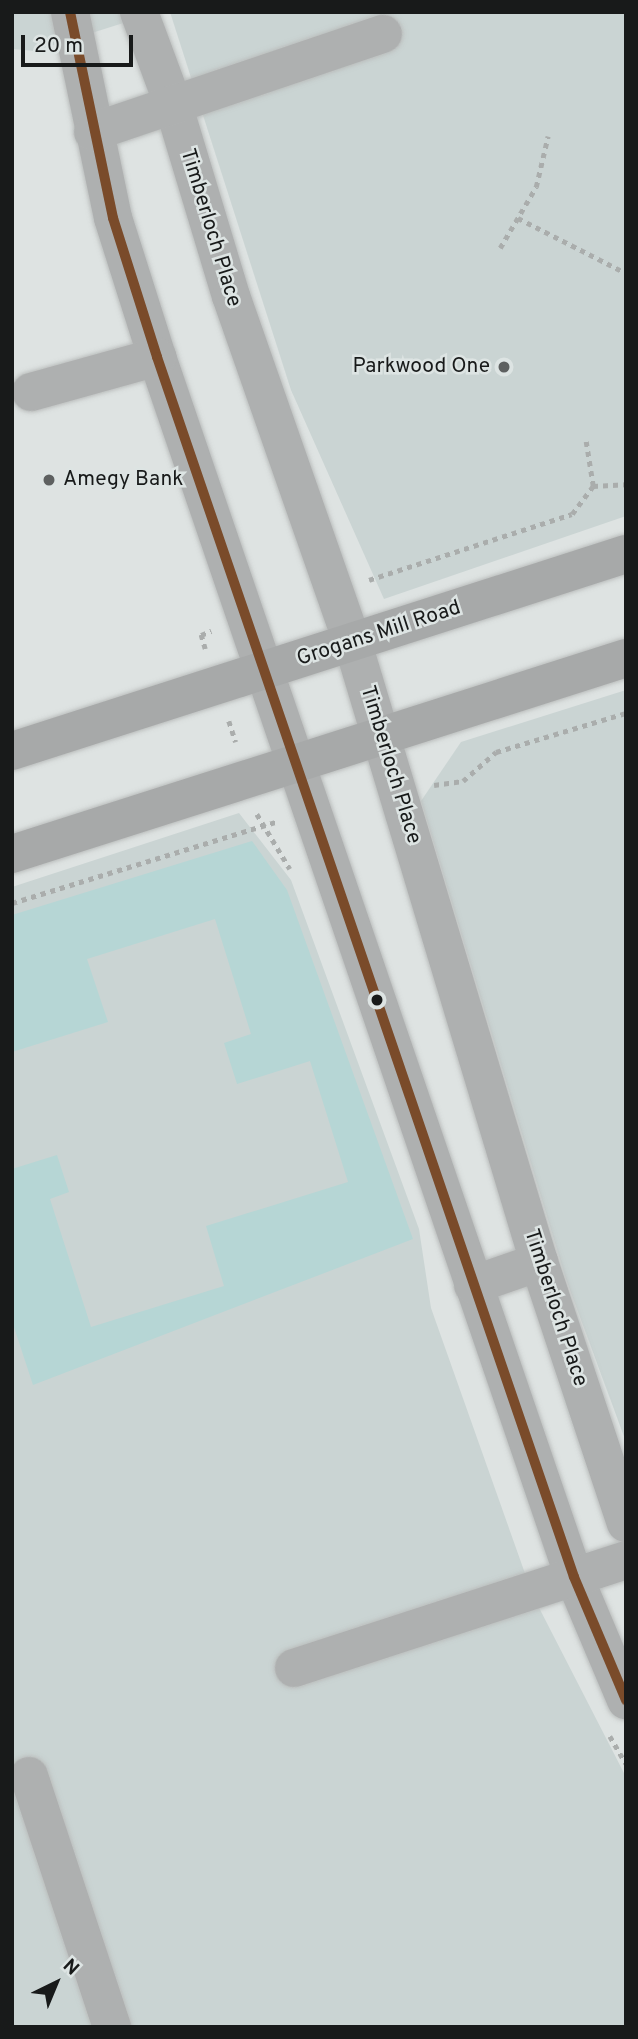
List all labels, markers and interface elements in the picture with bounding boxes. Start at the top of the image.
scale bar [24,21,136,65]
text: 20 m [34,33,83,60]
street label: Timberloch Place [174,146,246,310]
place label: Parkwood One [352,354,490,380]
marker: Parkwood One [496,359,512,375]
place label: Amegy Bank [63,467,183,493]
marker: Amegy Bank [41,472,57,488]
street label: Grogans Mill Road [294,596,464,672]
street label: Timberloch Place [354,683,426,847]
unlabelled marker [370,993,384,1007]
street label: Timberloch Place [518,1226,592,1390]
north arrow [21,1948,91,2018]
text: N [57,1954,83,1981]

